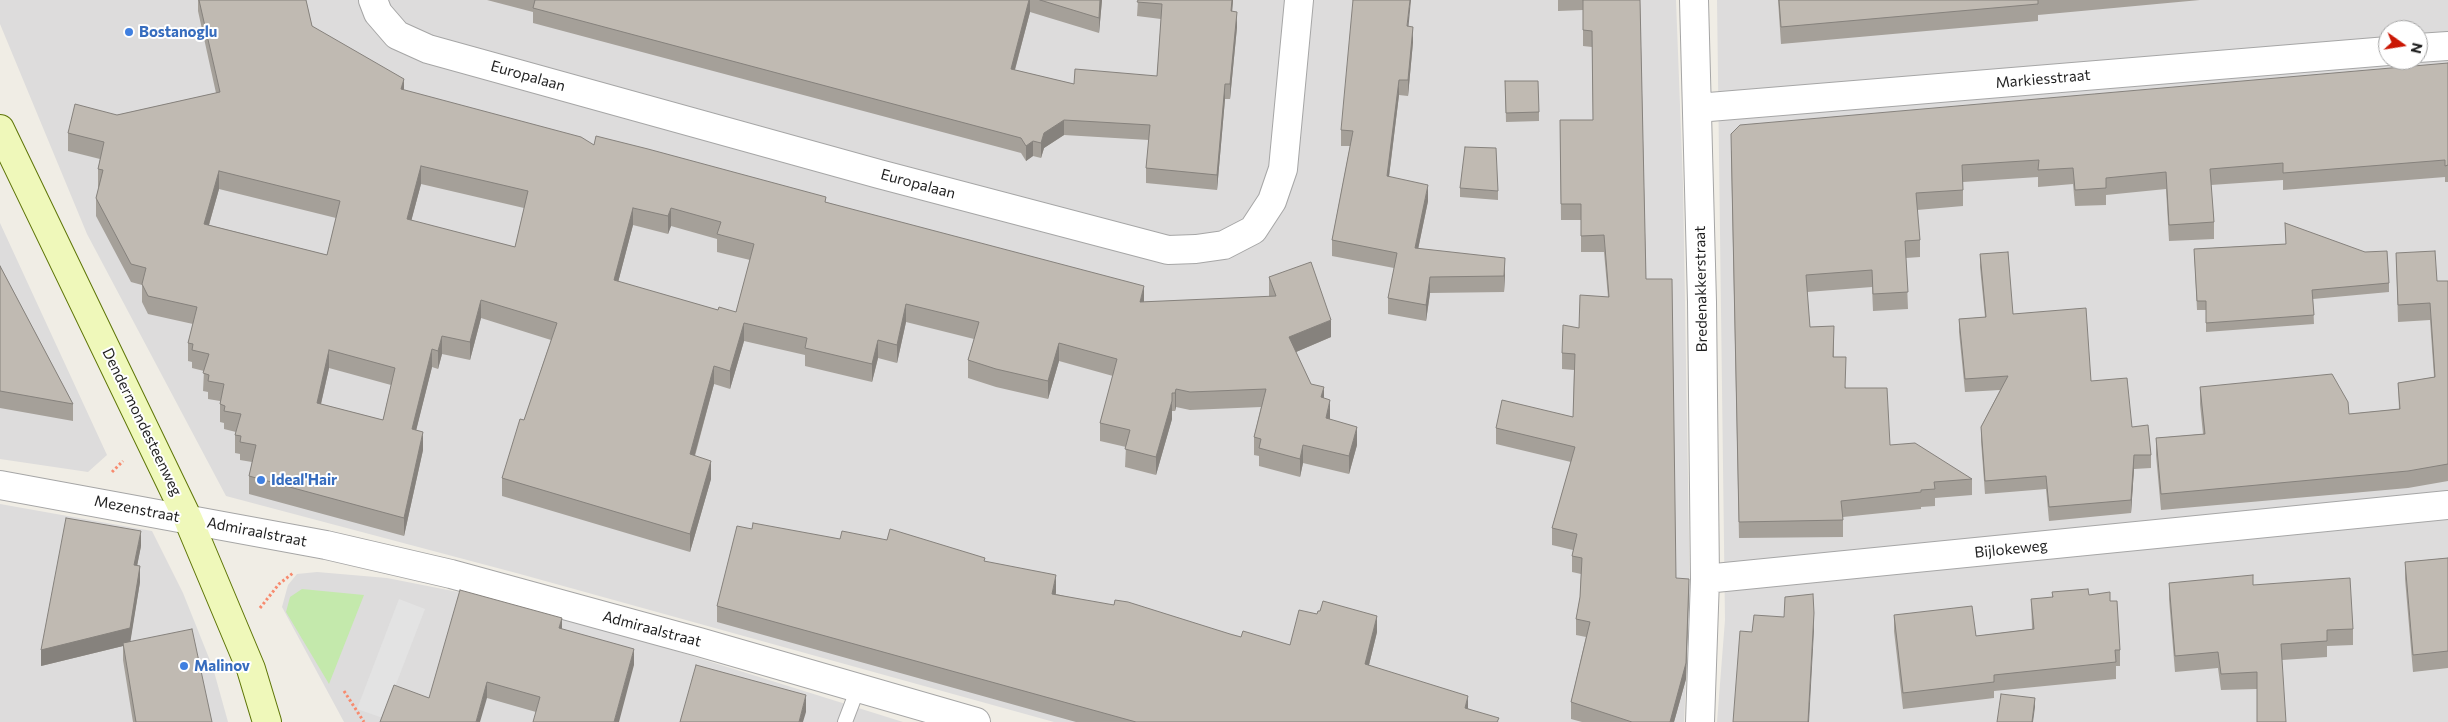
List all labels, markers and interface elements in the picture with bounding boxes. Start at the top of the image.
north arrow [2378,20,2428,70]
place label: Bostanoglu [139,23,217,41]
marker: Bostanoglu [123,26,135,38]
text: N [2408,41,2427,55]
street label: Europalaan [489,57,567,95]
street label: Markiesstraat [1995,66,2091,92]
street label: Europalaan [879,165,957,203]
street label: Bredenakkerstraat [1691,226,1711,352]
street label: Dendermondesteenweg [98,345,186,499]
place label: Ideal'Hair [271,471,337,489]
marker: Ideal'Hair [255,474,267,486]
street label: Mezenstraat [93,492,181,526]
street label: Admiraalstraat [205,513,309,551]
street label: Bijlokeweg [1974,536,2048,562]
street label: Admiraalstraat [601,607,703,651]
place label: Malinov [194,657,250,675]
marker: Malinov [178,660,190,672]

